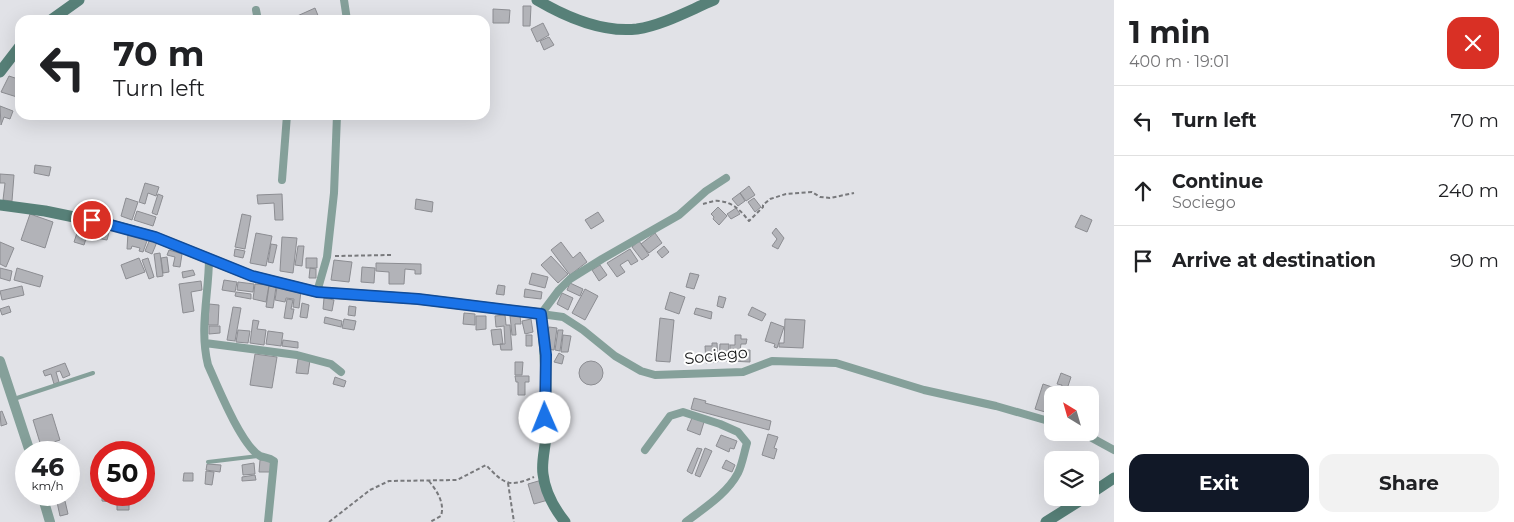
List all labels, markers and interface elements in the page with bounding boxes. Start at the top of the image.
text: 1 min [1129,14,1210,51]
button: close [1447,17,1499,69]
text: 70 m [113,32,204,75]
icon: left [30,35,95,100]
text: 400 m · 19:01 [1129,52,1230,71]
text: Turn left [113,75,205,102]
icon: left [1129,107,1157,135]
text: Turn left [1172,109,1257,132]
text: 70 m [1450,109,1499,132]
text: Continue [1172,170,1263,193]
icon: ahead [1129,177,1157,205]
text: 240 m [1438,179,1499,202]
text: Sociego [1172,193,1236,212]
pin [71,199,113,241]
icon: arrive [78,206,106,234]
icon: arrive [1129,247,1157,275]
text: Arrive at destination [1172,249,1376,272]
text: 90 m [1450,249,1499,272]
street label: Sociego [683,343,749,368]
north arrow [1044,386,1099,441]
map controls [1044,386,1099,506]
position arrow [518,391,570,443]
speed limit sign: 50 [90,441,155,506]
button: layers [1044,451,1099,506]
text: 46 [31,452,64,482]
button: Exit [1129,454,1309,512]
button: Share [1319,454,1499,512]
text: km/h [31,478,64,493]

